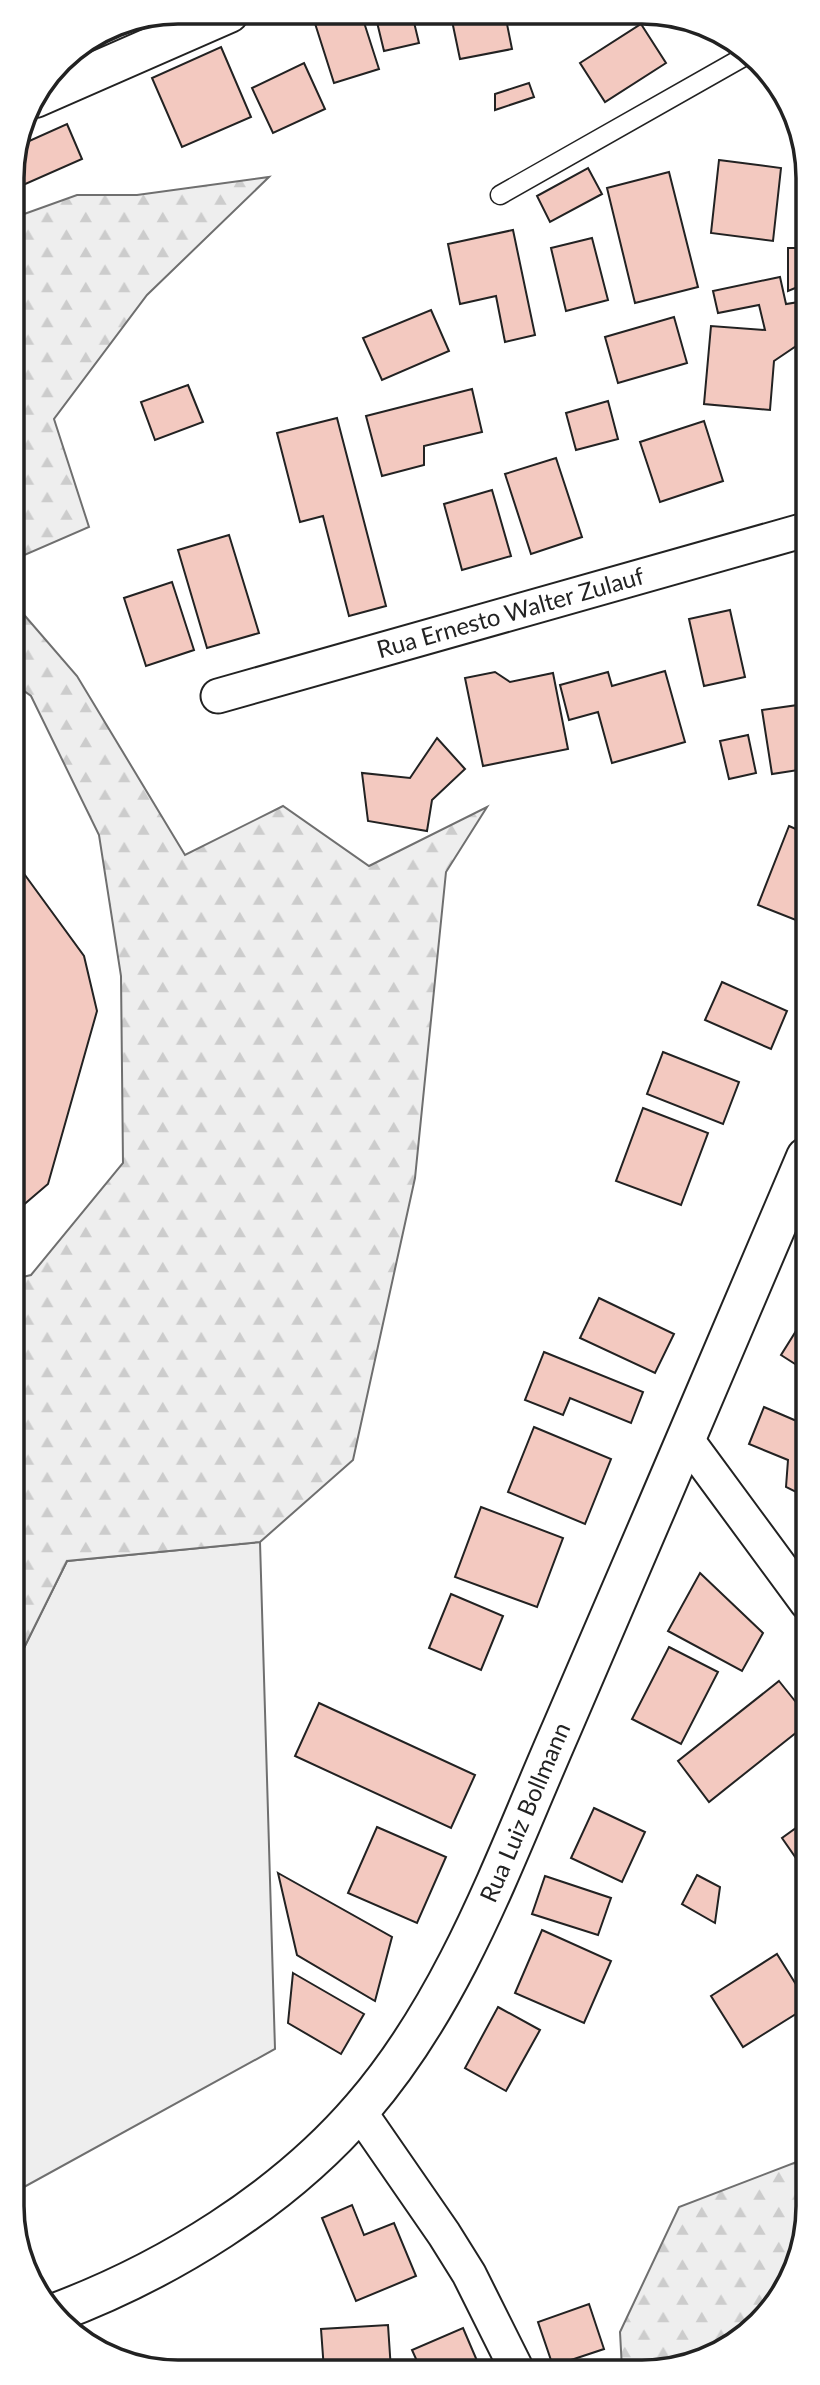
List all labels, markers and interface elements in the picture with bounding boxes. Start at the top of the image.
street label: Rua Ernesto Walter Zulauf [373,560,648,663]
street label: Rua Luiz Bollmann [473,1718,576,1906]

